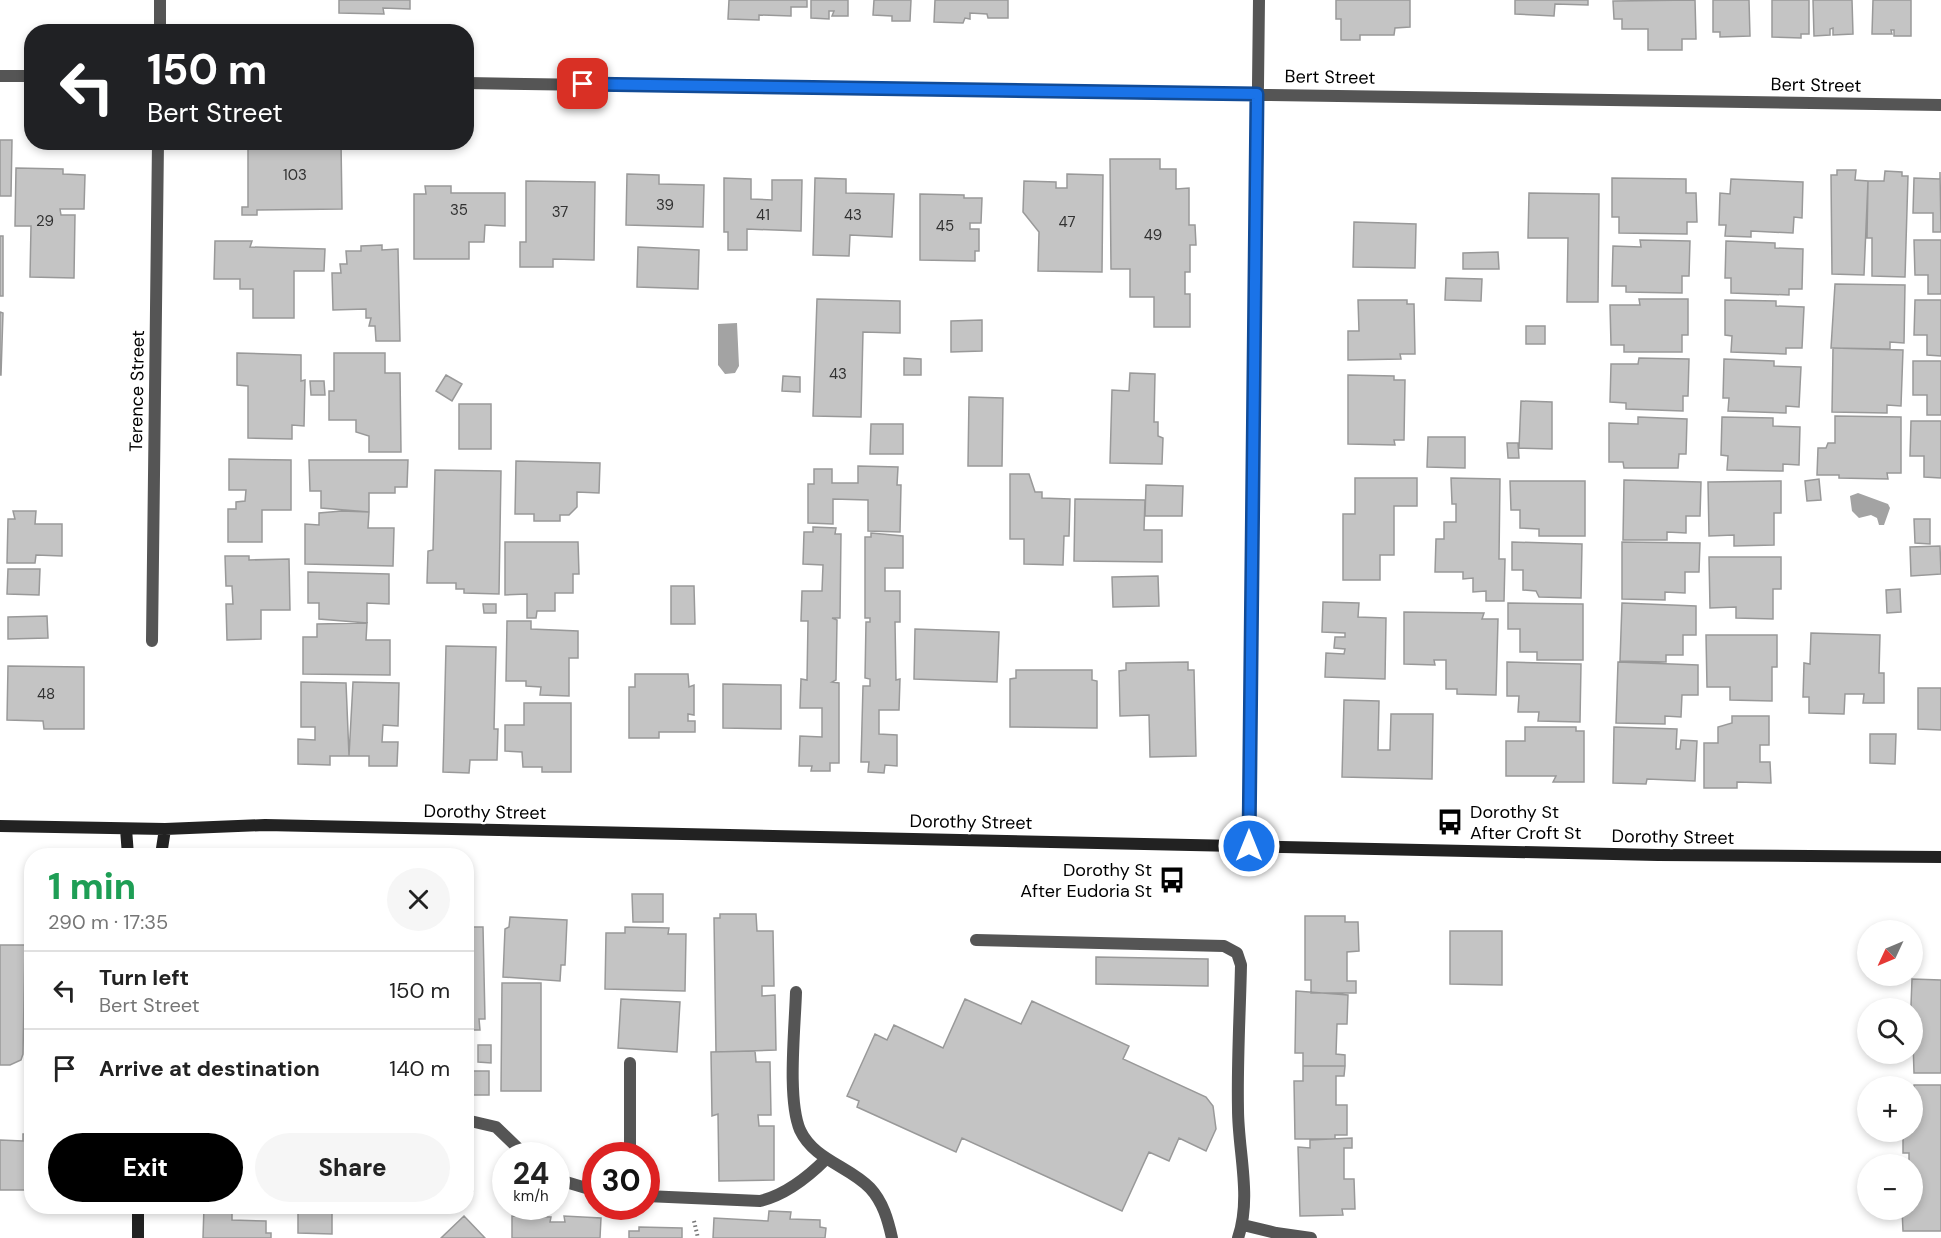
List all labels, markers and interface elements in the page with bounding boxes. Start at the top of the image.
text: 150 m [147,42,267,97]
icon: left [48,48,126,126]
pin [557,58,608,109]
street label: Bert Street [1285,64,1375,90]
icon: arrive [566,67,599,100]
street label: Bert Street [1771,72,1861,98]
text: Bert Street [147,95,283,130]
house number: 103 [283,165,307,185]
house number: 39 [656,195,674,215]
house number: 35 [450,200,468,220]
house number: 37 [552,202,568,222]
house number: 41 [756,205,770,225]
house number: 43 [844,205,862,225]
house number: 29 [36,211,54,231]
house number: 47 [1058,212,1076,232]
house number: 45 [936,216,954,236]
house number: 49 [1144,225,1162,245]
street label: Terence Street [124,330,150,452]
house number: 43 [829,364,847,384]
house number: 48 [37,684,55,704]
street label: Dorothy Street [423,799,547,825]
place label: Dorothy St After Croft St [1470,800,1582,845]
bus stop icon: Dorothy St After Croft St [1435,807,1465,837]
street label: Dorothy Street [909,809,1033,835]
position arrow [1217,814,1281,878]
street label: Dorothy Street [1611,824,1735,850]
place label: Dorothy St After Eudoria St [1020,858,1152,903]
text: 1 min [48,863,136,910]
bus stop icon: Dorothy St After Eudoria St [1157,865,1187,895]
button: close [387,868,450,931]
text: 290 m · 17:35 [48,909,168,935]
north arrow [1857,920,1923,986]
map controls [1857,920,1923,1220]
text: Turn left [99,963,189,992]
icon: left [48,974,81,1007]
text: 150 m [389,976,450,1005]
text: Bert Street [99,992,200,1018]
button: search [1857,998,1923,1064]
icon: arrive [48,1052,81,1085]
text: Arrive at destination [99,1054,320,1083]
text: 140 m [389,1054,450,1083]
button: + [1857,1076,1923,1142]
button: Exit [48,1133,243,1202]
button: Share [255,1133,450,1202]
speed limit sign: 30 [582,1142,660,1220]
text: 24 [513,1154,549,1193]
button: − [1857,1154,1923,1220]
text: km/h [513,1186,549,1206]

